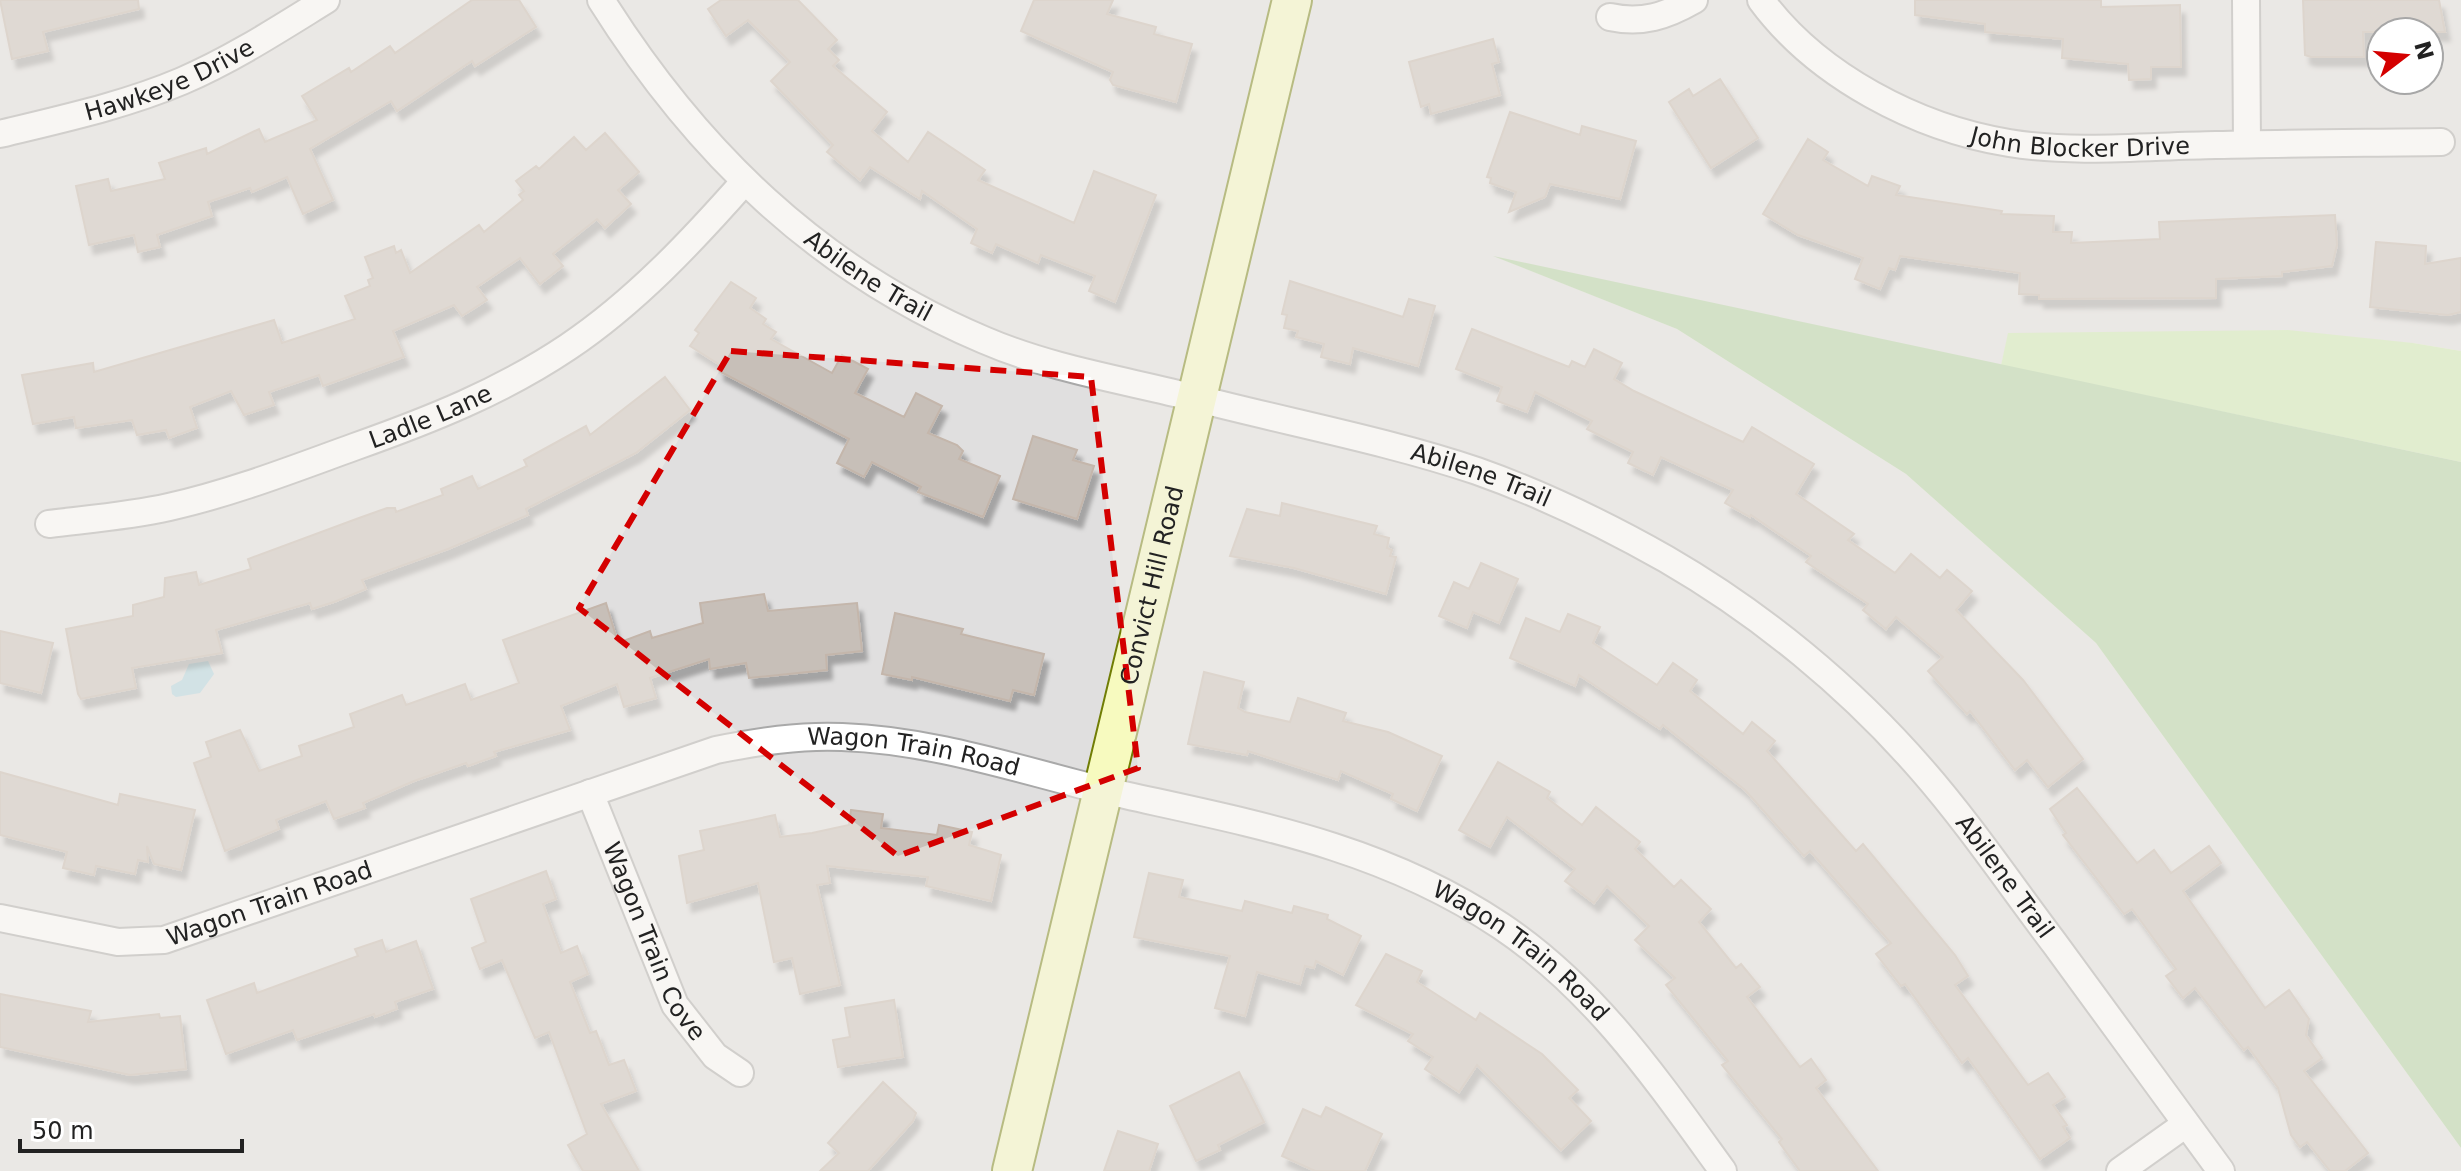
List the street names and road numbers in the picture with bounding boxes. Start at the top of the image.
street label: Hawkeye Drive [81,33,259,127]
street label: John Blocker Drive [1965,121,2191,163]
street label: Abilene Trail [799,225,937,327]
street label: Ladle Lane [365,379,497,454]
street label: Abilene Trail [1408,438,1555,513]
street label: Convict Hill Road [1115,483,1189,688]
street label: Wagon Train Road [807,722,1023,782]
street label: Abilene Trail [1950,809,2060,944]
street label: Wagon Train Cove [597,838,711,1046]
street label: Wagon Train Road [163,855,376,952]
street label: Wagon Train Road [1428,875,1615,1027]

